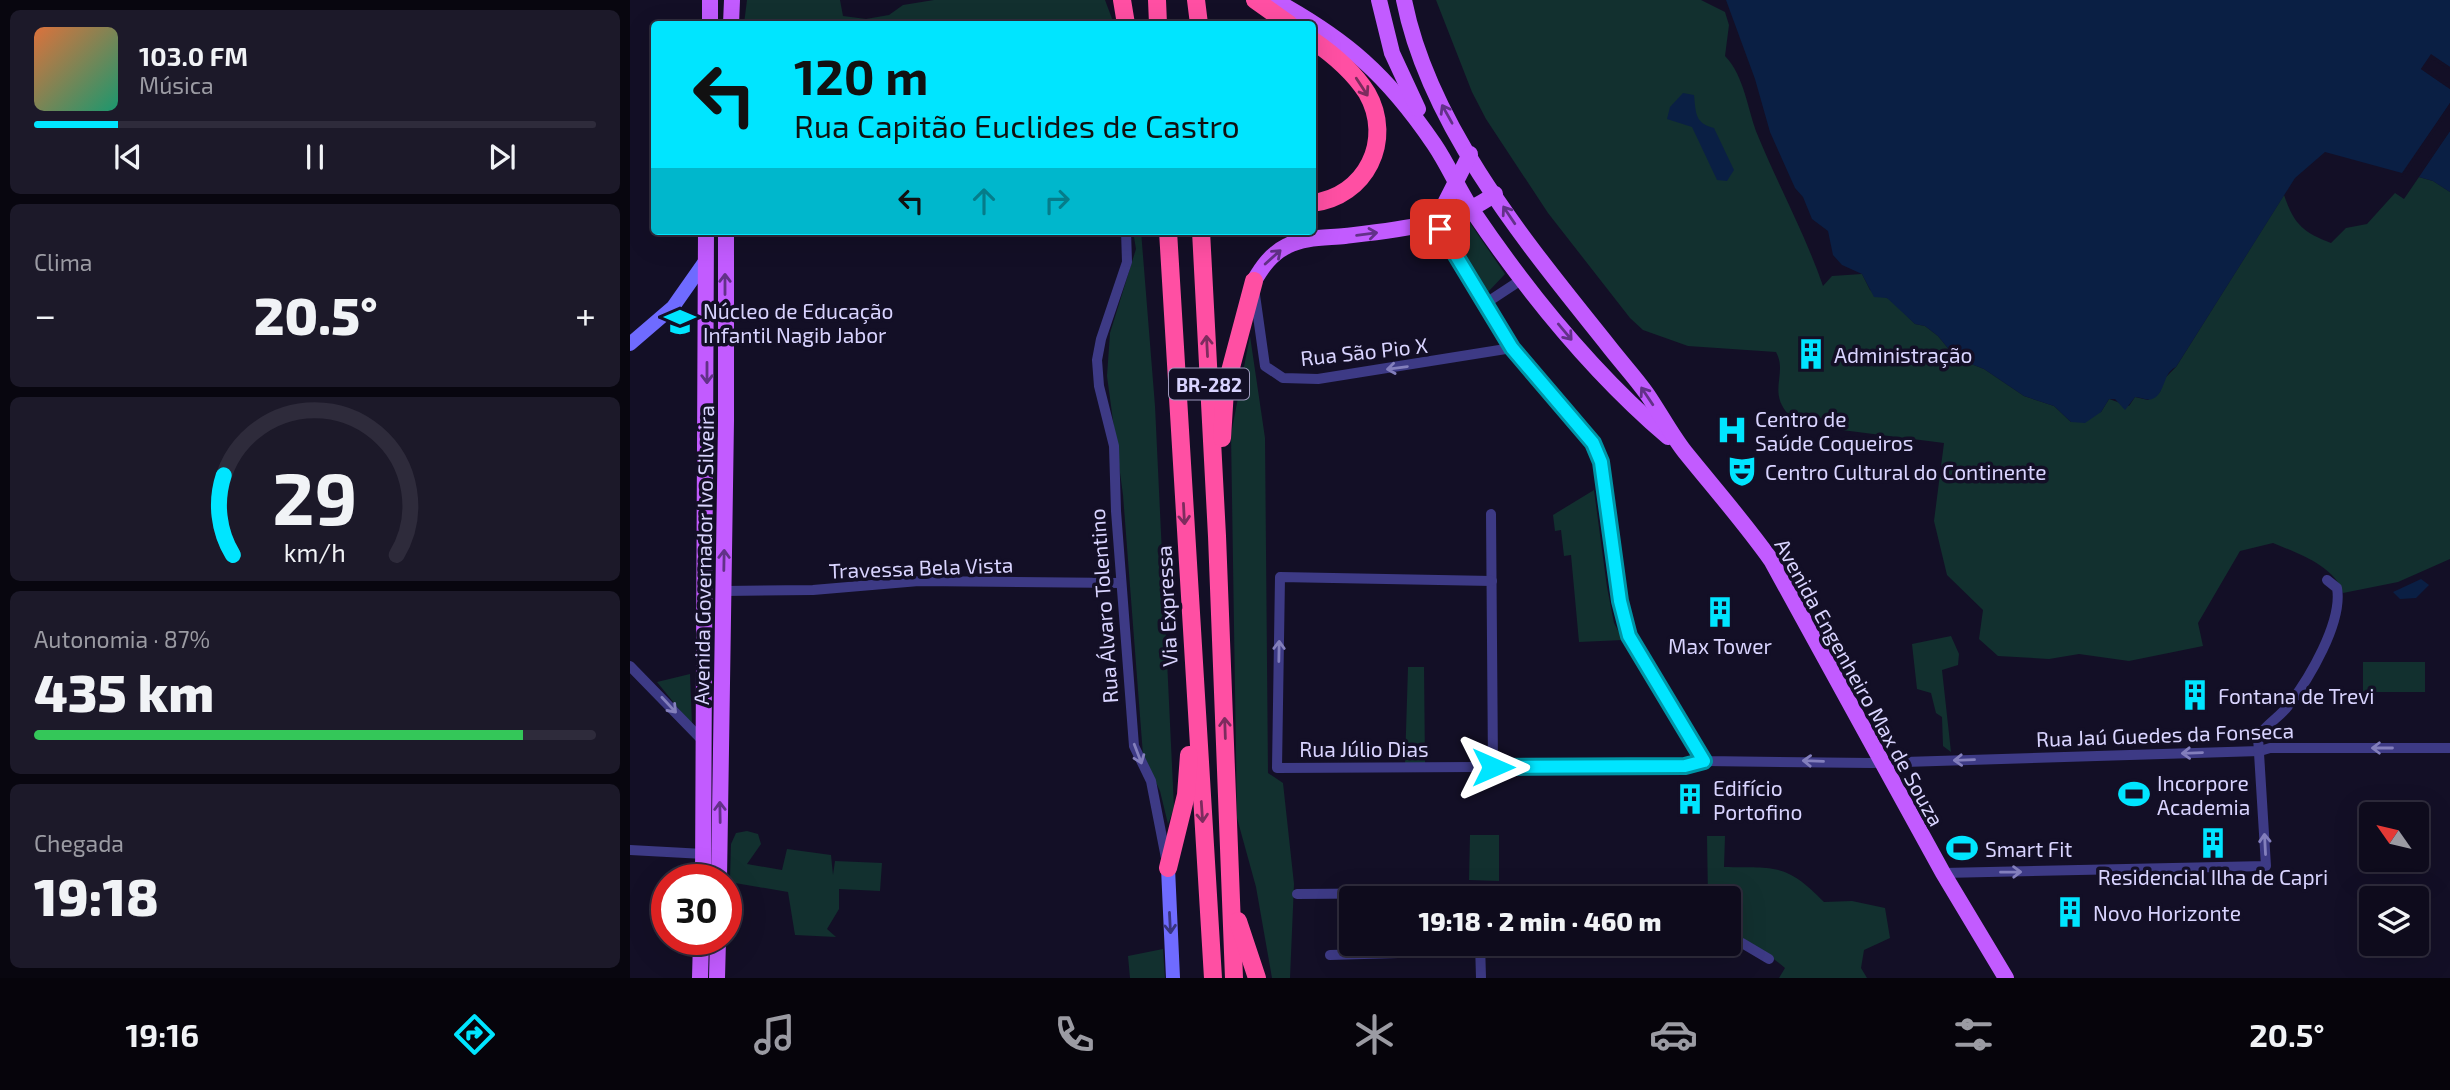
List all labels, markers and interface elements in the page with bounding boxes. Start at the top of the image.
text: 103.0 FM [139,40,248,71]
text: 120 m [794,46,928,105]
icon: left [679,49,770,140]
text: Música [139,71,214,99]
one-way arrow [1355,76,1369,96]
one-way arrow [1440,105,1454,125]
text: Rua Capitão Euclides de Castro [794,106,1240,144]
icon: previous [109,138,147,176]
icon: pause [296,138,334,176]
icon: next [483,138,521,176]
icon: left [892,182,930,220]
icon: ahead [965,182,1003,220]
icon: right [1038,182,1076,220]
pin [1410,199,1470,259]
one-way arrow [1502,206,1516,225]
icon: arrive [1421,210,1459,248]
one-way arrow [1356,227,1378,240]
text: Clima [34,248,92,276]
one-way arrow [1264,249,1282,265]
one-way arrow [718,272,732,295]
text: 20.5° [254,283,378,345]
text: − [34,291,56,337]
text: + [575,291,596,337]
place label: Núcleo de Educação Infantil Nagib Jabor [703,298,893,347]
school or university icon: Núcleo de Educação Infantil Nagib Jabor [663,305,697,339]
one-way arrow [1557,323,1573,341]
street label: Rua São Pio X [1299,332,1429,370]
one-way arrow [1200,334,1213,357]
building icon: Administração [1794,337,1828,371]
place label: Administração [1834,342,1972,369]
one-way arrow [700,361,714,384]
one-way arrow [1386,362,1408,375]
road number: BR-282 [1169,368,1249,400]
one-way arrow [1640,387,1654,406]
street label: Avenida Governador Ivo Silveira [688,405,718,705]
place label: Centro de Saúde Coqueiros [1755,406,1913,455]
hospital icon: Centro de Saúde Coqueiros [1715,413,1749,447]
text: 29 [272,452,358,540]
theatre icon: Centro Cultural do Continente [1725,454,1759,488]
place label: Centro Cultural do Continente [1765,459,2046,484]
one-way arrow [1178,502,1191,525]
street label: Rua Álvaro Tolentino [1084,508,1122,704]
street label: Avenida Engenheiro Max de Souza [1770,534,1950,830]
text: km/h [284,537,346,567]
street label: Via Expressa [1150,545,1182,667]
one-way arrow [717,549,730,572]
street label: Travessa Bela Vista [828,551,1014,583]
building icon: Max Tower [1703,595,1737,629]
text: Autonomia · 87% [34,625,210,653]
place label: Max Tower [1668,633,1773,658]
one-way arrow [1272,640,1286,663]
text: 435 km [34,660,214,722]
building icon: Fontana de Trevi [2178,678,2212,712]
place label: Fontana de Trevi [2218,683,2375,708]
one-way arrow [660,696,677,713]
one-way arrow [1219,716,1232,739]
street label: Rua Jaú Guedes da Fonseca [2036,717,2294,751]
position arrow [1456,730,1530,804]
street label: Rua Júlio Dias [1299,736,1429,761]
one-way arrow [2371,741,2394,755]
one-way arrow [1132,743,1145,764]
one-way arrow [2180,747,2203,760]
one-way arrow [1953,753,1976,767]
one-way arrow [1802,754,1825,768]
place label: Incorpore Academia [2157,770,2250,819]
place label: Edifício Portofino [1713,775,1802,824]
sports icon: Incorpore Academia [2117,777,2151,811]
building icon: Edifício Portofino [1673,782,1707,816]
one-way arrow [713,801,726,824]
one-way arrow [1196,801,1209,823]
north arrow [2359,802,2429,872]
map controls [2359,802,2429,956]
building icon: Residencial Ilha de Capri [2196,826,2230,860]
text: Chegada [34,829,124,857]
sports icon: Smart Fit [1945,831,1979,865]
one-way arrow [2258,833,2271,856]
place label: Smart Fit [1985,836,2072,861]
text: 19:18 [34,864,159,926]
speed limit sign: 30 [651,864,742,955]
place label: Residencial Ilha de Capri [2098,864,2328,889]
one-way arrow [2000,866,2023,879]
button: layers [2359,886,2429,956]
building icon: Novo Horizonte [2053,895,2087,929]
place label: Novo Horizonte [2093,900,2241,925]
text: 19:18 · 2 min · 460 m [1418,905,1662,936]
one-way arrow [1163,911,1176,934]
icon: directions [450,1010,499,1059]
icon: music [750,1010,799,1059]
icon: phone [1050,1010,1099,1059]
icon: climate [1350,1010,1399,1059]
icon: car [1649,1010,1698,1059]
icon: filters [1949,1010,1998,1059]
text: 19:16 [125,1015,199,1053]
text: 20.5° [2249,1015,2324,1053]

